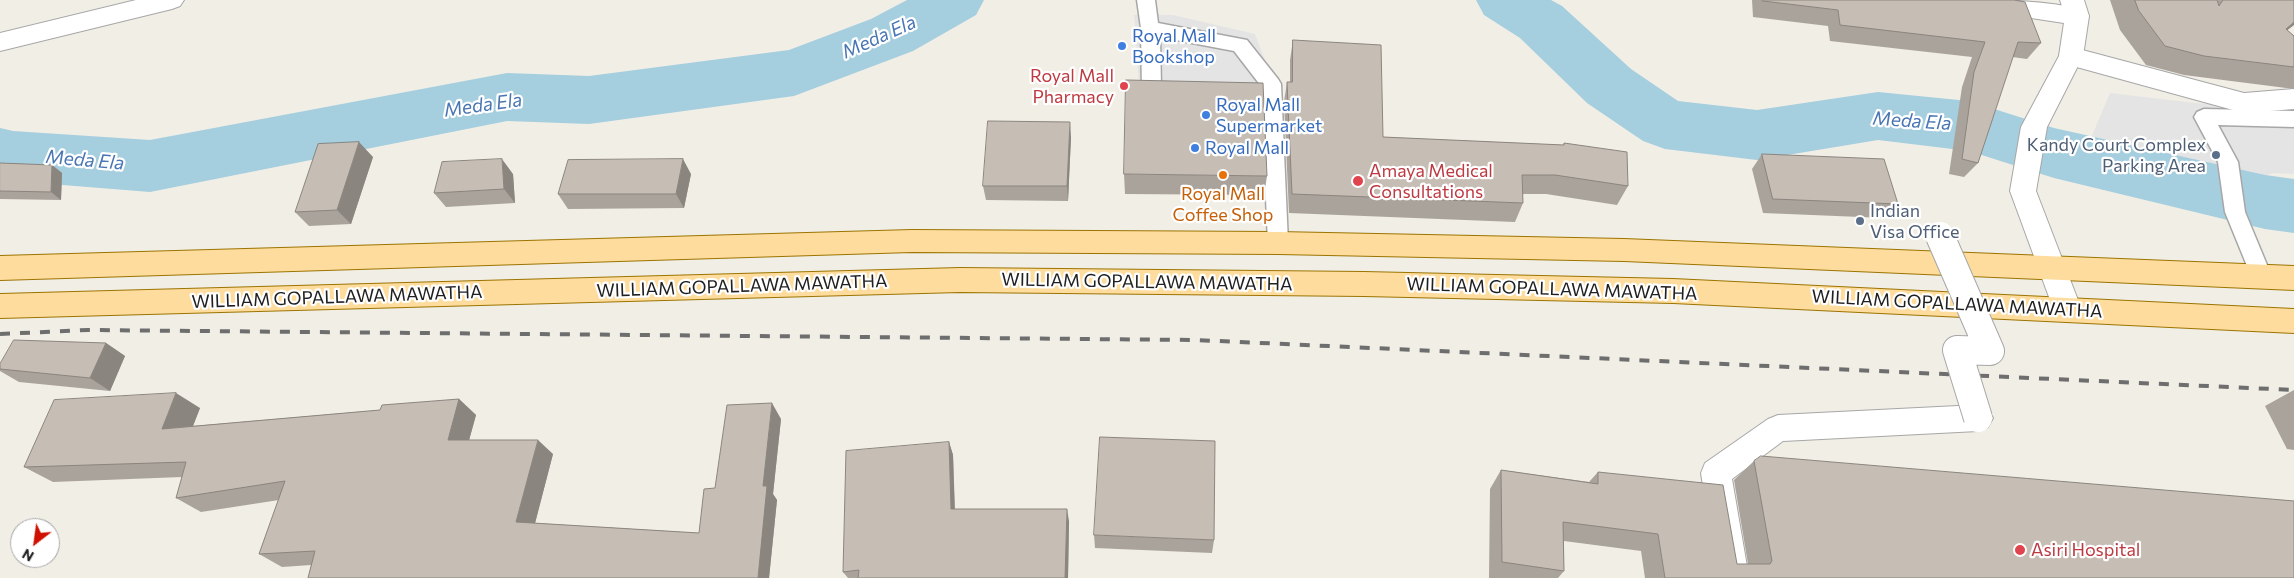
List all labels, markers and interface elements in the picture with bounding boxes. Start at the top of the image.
water label: Meda Ela [838,11,920,63]
place label: Royal Mall Bookshop [1132,25,1216,68]
marker: Royal Mall Bookshop [1116,40,1128,52]
place label: Royal Mall Pharmacy [1030,65,1114,108]
marker: Royal Mall Pharmacy [1118,80,1130,92]
water label: Meda Ela [442,88,524,122]
place label: Royal Mall Supermarket [1216,94,1322,136]
water label: Meda Ela [1872,107,1952,135]
marker: Royal Mall Supermarket [1200,109,1212,121]
place label: Kandy Court Complex Parking Area [2027,134,2206,176]
place label: Royal Mall [1205,137,1289,159]
marker: Royal Mall [1189,142,1201,154]
water label: Meda Ela [45,145,125,175]
marker: Kandy Court Complex Parking Area [2210,149,2222,161]
place label: Amaya Medical Consultations [1369,160,1493,202]
marker: Royal Mall Coffee Shop [1217,169,1229,181]
marker: Amaya Medical Consultations [1351,174,1365,188]
place label: Royal Mall Coffee Shop [1172,183,1274,225]
place label: Indian Visa Office [1870,200,1960,242]
marker: Indian Visa Office [1854,215,1866,227]
street label: WILLIAM GOPALLAWA MAWATHA [1001,269,1293,295]
street label: WILLIAM GOPALLAWA MAWATHA [596,270,888,302]
street label: WILLIAM GOPALLAWA MAWATHA [1406,273,1698,305]
street label: WILLIAM GOPALLAWA MAWATHA [191,281,483,313]
street label: WILLIAM GOPALLAWA MAWATHA [1811,286,2103,322]
north arrow [10,518,60,568]
place label: Asiri Hospital [2031,539,2140,561]
marker: Asiri Hospital [2013,543,2027,557]
text: N [19,546,37,566]

